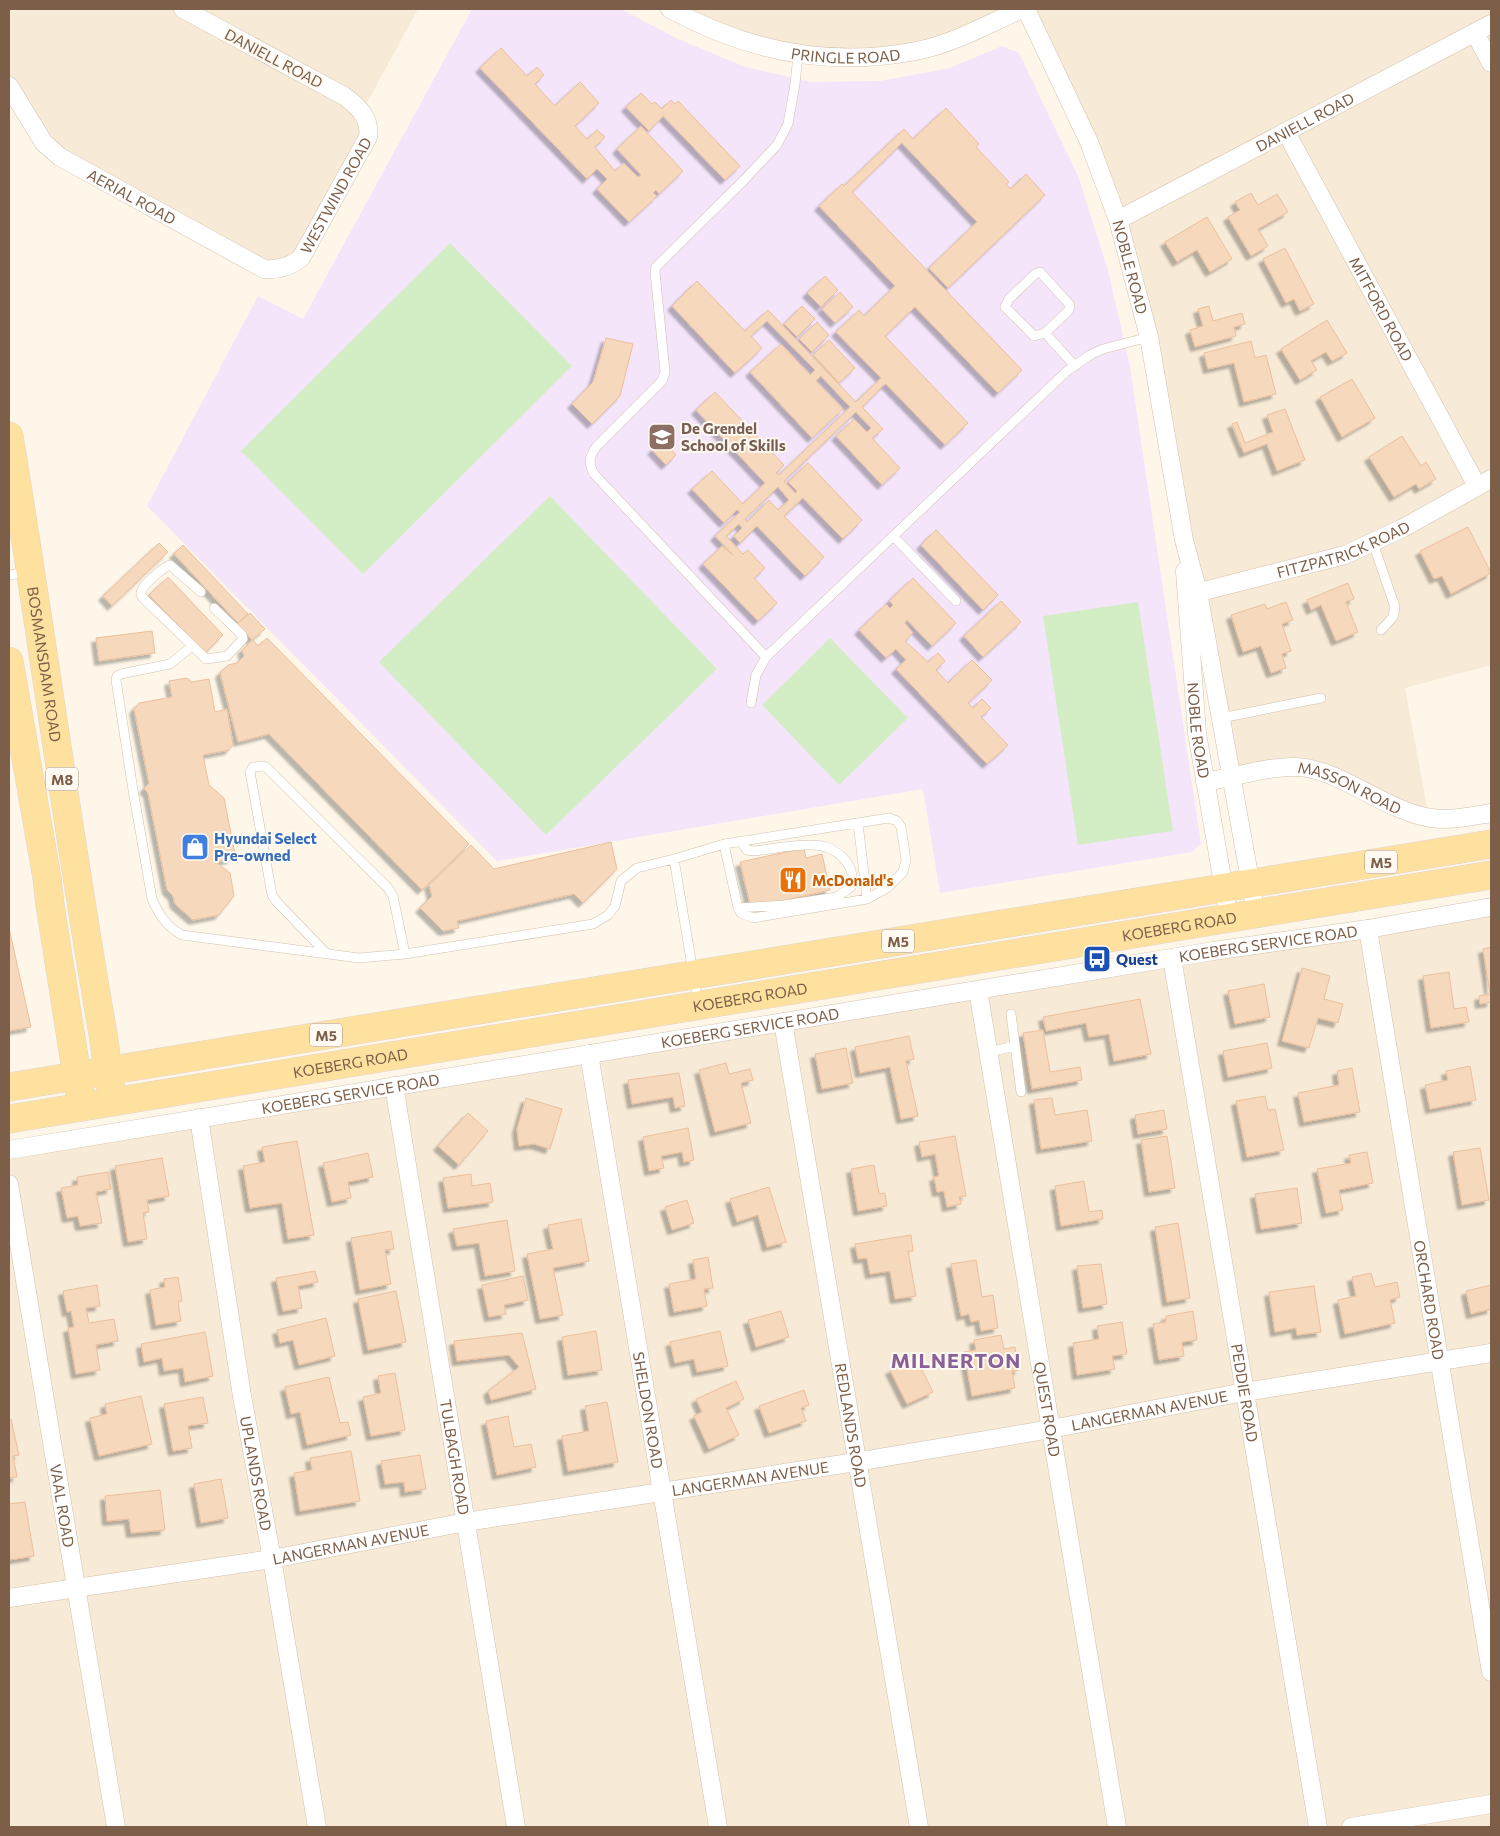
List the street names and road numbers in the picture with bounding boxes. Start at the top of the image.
street label: DANIELL ROAD [222,25,326,91]
street label: PRINGLE ROAD [790,44,901,67]
street label: DANIELL ROAD [1253,89,1357,155]
street label: WESTWIND ROAD [296,134,375,257]
street label: AERIAL ROAD [84,165,179,228]
street label: NOBLE ROAD [1109,218,1152,316]
street label: MITFORD ROAD [1346,254,1417,364]
street label: FITZPATRICK ROAD [1275,517,1413,581]
street label: BOSMANSDAM ROAD [24,585,65,743]
street label: NOBLE ROAD [1184,682,1214,780]
street label: MASSON ROAD [1297,758,1404,817]
road number: M8 [46,768,78,791]
road number: M5 [1365,850,1397,874]
street label: KOEBERG ROAD [1121,908,1238,945]
street label: KOEBERG SERVICE ROAD [1178,922,1359,965]
road number: M5 [882,929,914,952]
street label: KOEBERG ROAD [691,979,809,1015]
street label: KOEBERG SERVICE ROAD [660,1004,840,1051]
road number: M5 [310,1024,342,1046]
street label: KOEBERG ROAD [292,1044,409,1081]
street label: KOEBERG SERVICE ROAD [260,1070,441,1117]
street label: ORCHARD ROAD [1411,1239,1448,1361]
street label: PEDDIE ROAD [1228,1342,1262,1443]
street label: SHELDON ROAD [630,1350,667,1470]
street label: QUEST ROAD [1031,1360,1064,1458]
street label: REDLANDS ROAD [832,1362,871,1489]
street label: LANGERMAN AVENUE [1070,1386,1229,1434]
street label: TULBAGH ROAD [437,1398,473,1516]
street label: UPLANDS ROAD [237,1414,276,1532]
street label: LANGERMAN AVENUE [670,1457,830,1499]
street label: VAAL ROAD [47,1462,78,1549]
street label: LANGERMAN AVENUE [271,1520,430,1568]

